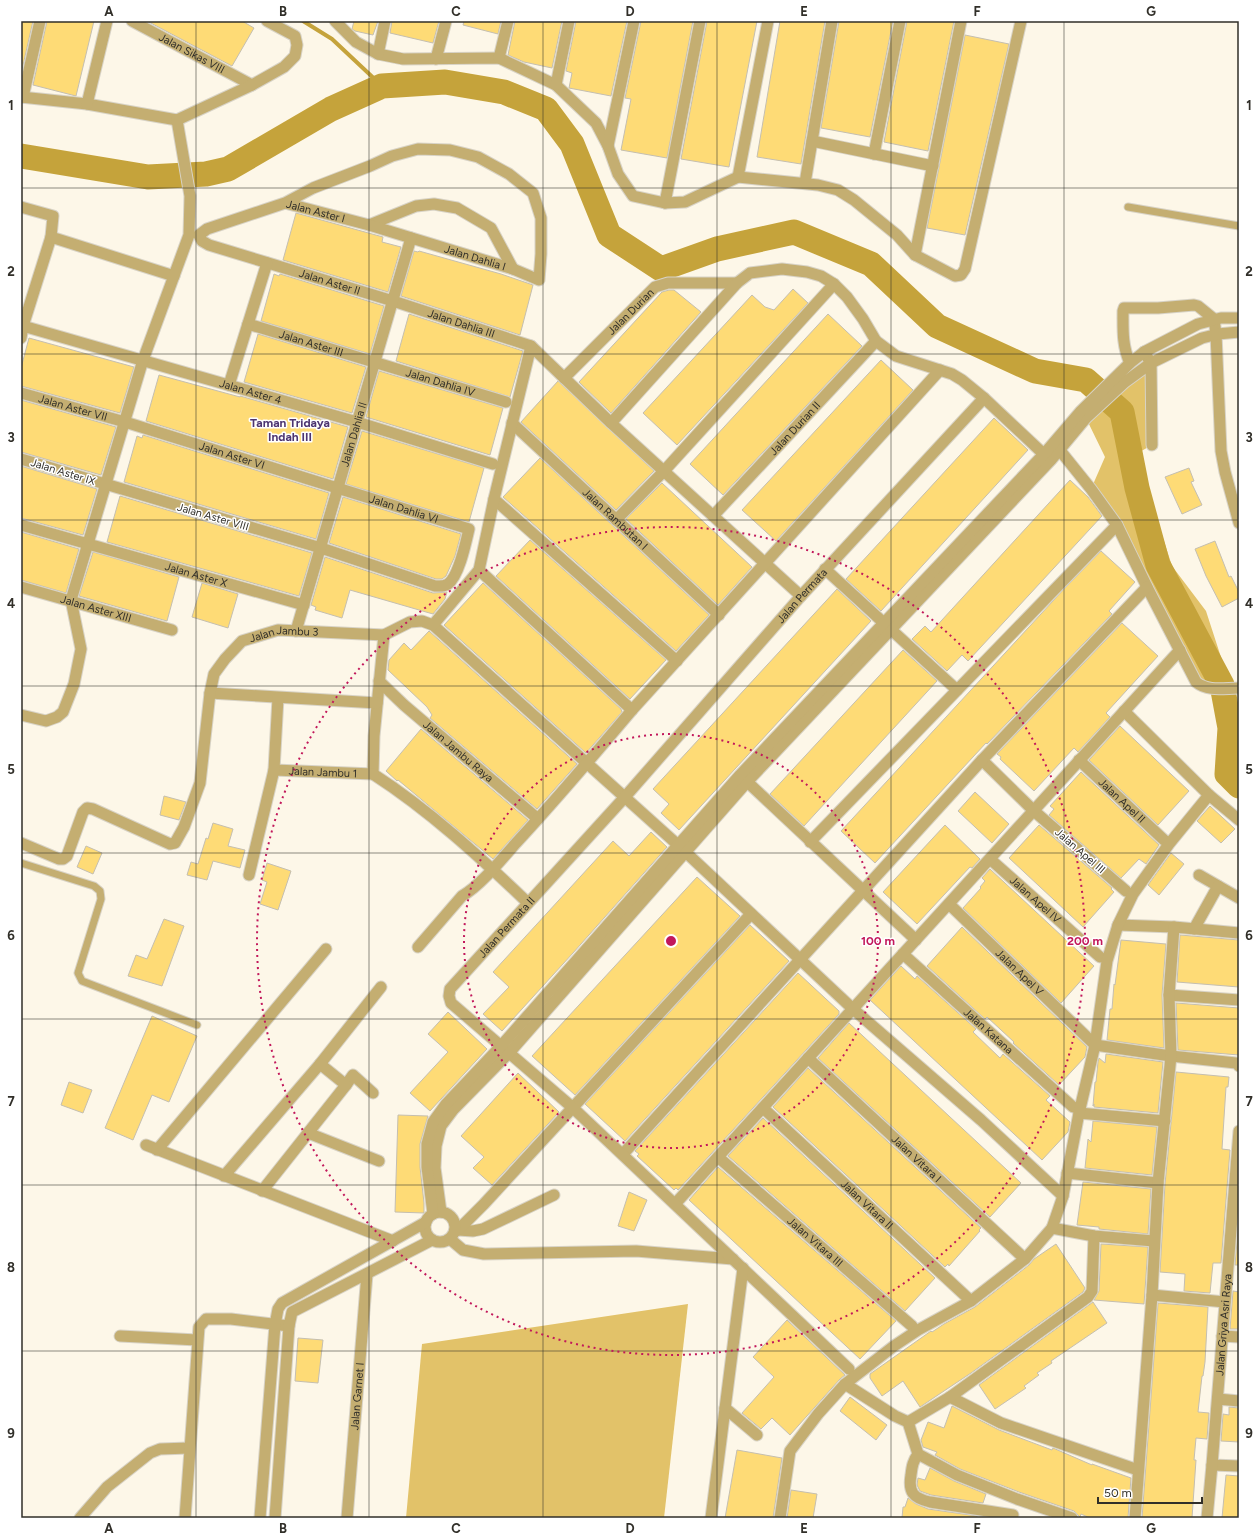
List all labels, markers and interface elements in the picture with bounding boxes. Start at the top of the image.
text: A [104,4,114,19]
text: B [279,4,287,19]
text: C [451,4,461,19]
text: D [625,4,635,19]
text: E [800,4,808,19]
text: F [973,4,981,19]
text: G [1146,4,1156,19]
street label: Jalan Sikas VIII [157,30,227,76]
text: 1 [8,98,14,113]
text: 1 [1246,98,1252,113]
street label: Jalan Aster I [285,197,347,225]
street label: Jalan Dahlia I [443,242,508,273]
text: 2 [7,264,15,279]
text: 2 [1245,264,1253,279]
street label: Jalan Aster II [298,266,362,297]
street label: Jalan Durian [605,286,656,337]
street label: Jalan Dahlia III [426,306,497,340]
street label: Jalan Aster III [278,327,345,359]
street label: Jalan Dahlia IV [404,366,477,399]
street label: Jalan Aster 4 [218,376,283,407]
street label: Jalan Aster VII [37,392,109,423]
street label: Jalan Durian II [767,399,823,458]
street label: Jalan Dahlia II [338,400,369,468]
district label: Taman Tridaya Indah III [250,416,330,444]
text: 3 [7,430,15,445]
text: 3 [1245,430,1253,445]
street label: Jalan Aster VI [198,439,266,472]
street label: Jalan Aster IX [29,456,97,488]
street label: Jalan Rambutan I [580,485,651,552]
street label: Jalan Dahlia VI [368,492,440,526]
street label: Jalan Aster VIII [176,501,250,533]
street label: Jalan Aster X [164,560,229,590]
street label: Jalan Permata [774,566,830,626]
street label: Jalan Aster XIII [59,592,133,625]
text: 4 [7,596,15,611]
text: 4 [1245,596,1253,611]
street label: Jalan Jambu 3 [248,623,319,645]
street label: Jalan Jambu Raya [421,718,496,785]
text: 5 [7,762,15,777]
text: 5 [1245,762,1253,777]
street label: Jalan Jambu 1 [288,764,358,780]
street label: Jalan Apel II [1096,775,1148,825]
street label: Jalan Apel III [1052,826,1108,876]
street label: Jalan Apel IV [1007,873,1064,926]
street label: Jalan Permata II [475,894,537,960]
text: 6 [7,928,15,943]
text: 6 [1245,928,1253,943]
centre of rings [664,934,678,948]
text: 100 m [861,934,895,948]
text: 200 m [1067,934,1103,948]
street label: Jalan Apel V [993,946,1046,998]
street label: Jalan Katana [961,1005,1016,1056]
text: 7 [7,1094,15,1109]
text: 7 [1245,1094,1253,1109]
street label: Jalan Vitara I [889,1132,944,1185]
street label: Jalan Vitara II [838,1177,896,1232]
street label: Jalan Vitara III [785,1214,846,1269]
text: 8 [7,1260,15,1275]
text: 8 [1245,1260,1253,1275]
street label: Jalan Griya Asri Raya [1213,1273,1234,1376]
street label: Jalan Garnet I [348,1362,366,1431]
text: 9 [7,1426,15,1441]
text: 9 [1245,1426,1253,1441]
scale bar [1098,1479,1202,1505]
text: 50 m [1104,1486,1132,1500]
text: A [104,1521,114,1536]
text: B [279,1521,287,1536]
text: C [451,1521,461,1536]
text: D [625,1521,635,1536]
text: E [800,1521,808,1536]
text: F [973,1521,981,1536]
text: G [1146,1521,1156,1536]

